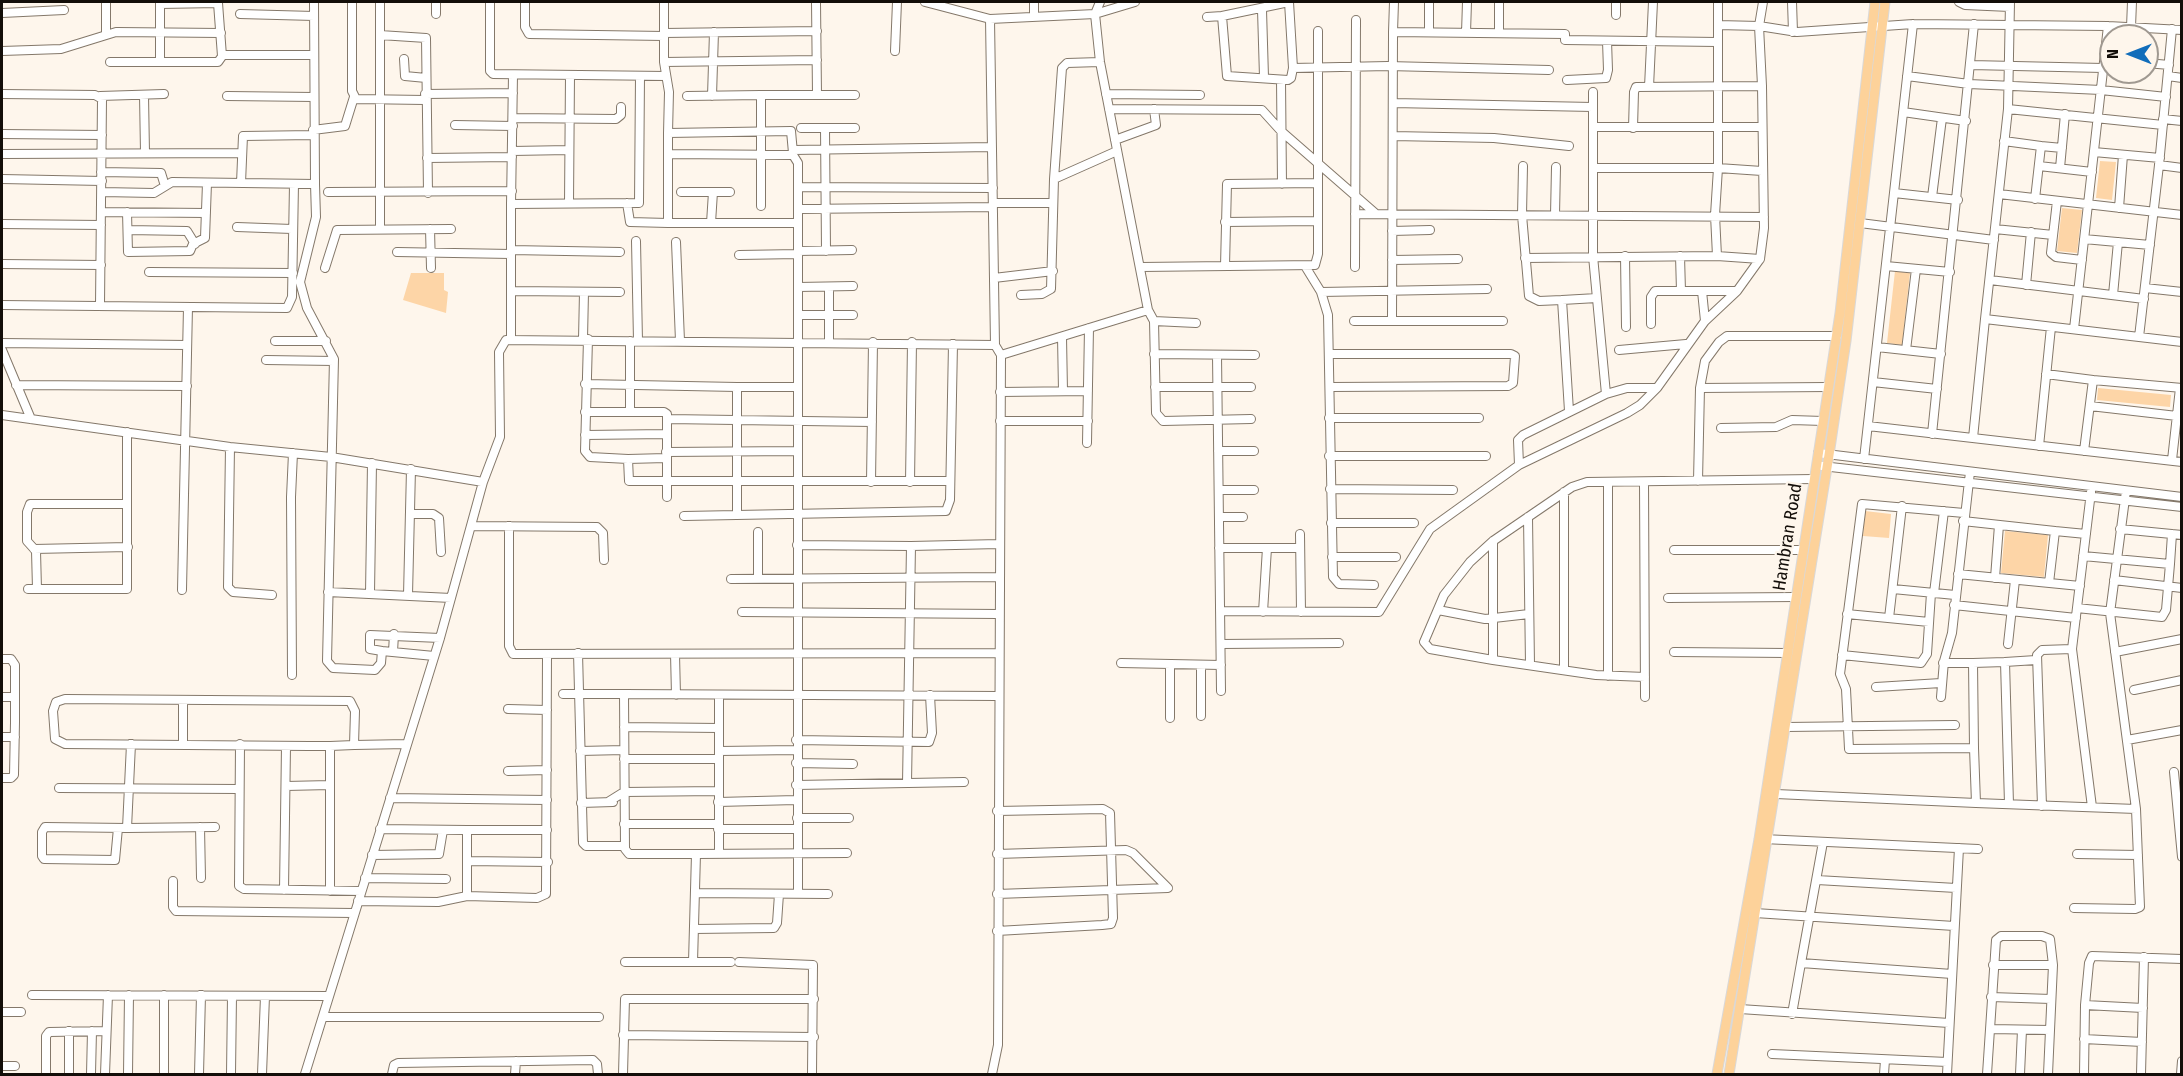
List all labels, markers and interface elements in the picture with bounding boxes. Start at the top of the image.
north arrow [2099,24,2159,84]
text: N [2103,49,2122,59]
street label: Hambran Road [1769,482,1807,592]

